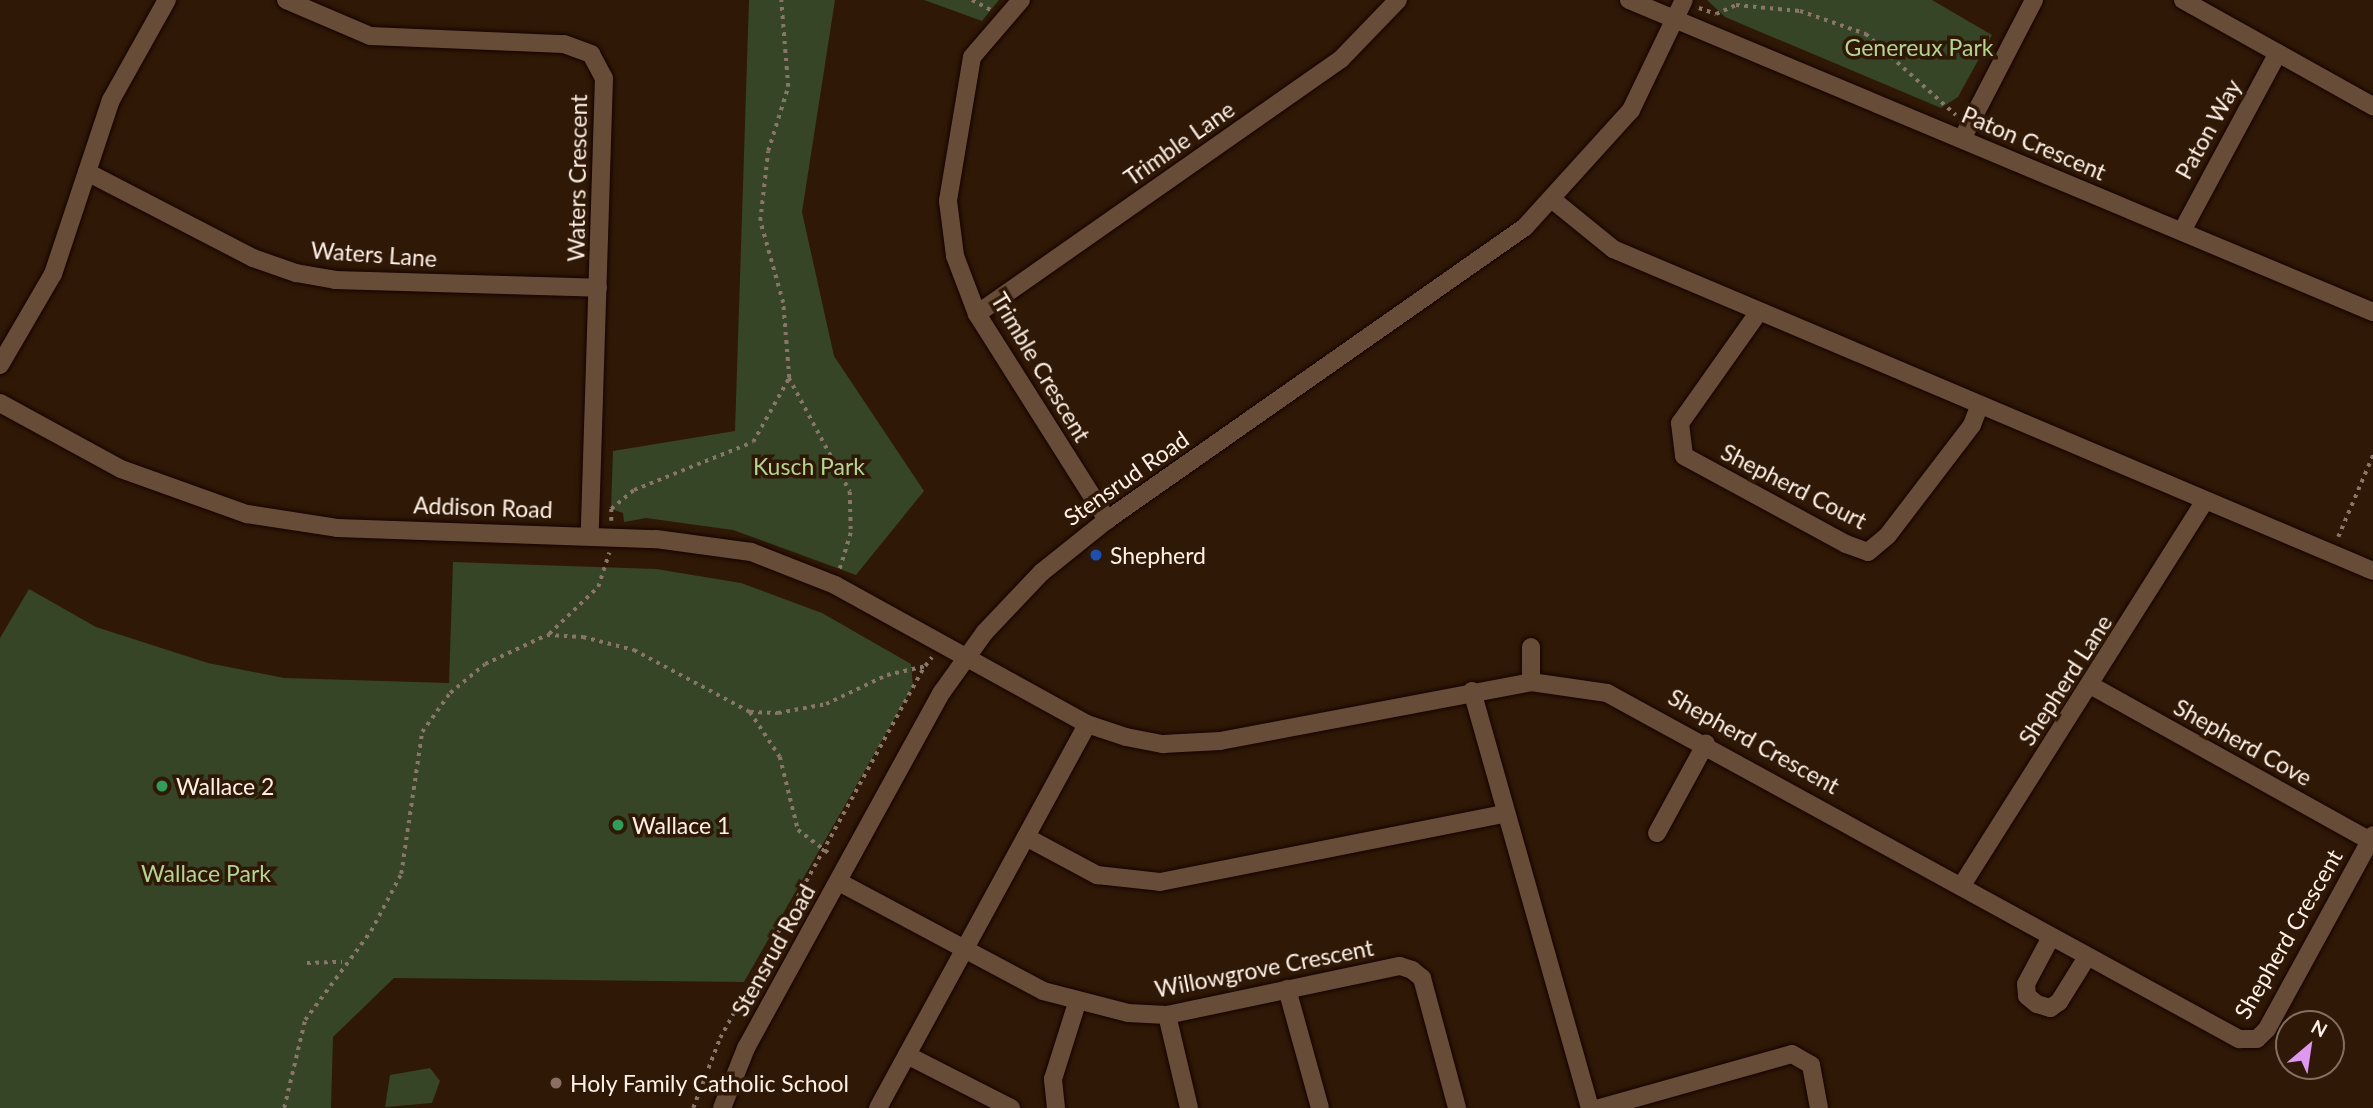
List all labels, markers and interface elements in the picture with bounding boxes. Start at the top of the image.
park label: Genereux Park [1845,33,1993,61]
street label: Paton Way [2169,74,2247,184]
street label: Waters Crescent [562,94,592,262]
street label: Trimble Lane [1118,95,1240,191]
street label: Paton Crescent [1958,100,2110,186]
street label: Waters Lane [310,236,438,272]
street label: Trimble Crescent [986,287,1096,447]
street label: Stensrud Road [1058,425,1194,531]
street label: Shepherd Court [1717,438,1871,534]
park label: Kusch Park [753,452,865,480]
street label: Addison Road [413,491,553,523]
place label: Shepherd [1110,541,1206,569]
marker: Shepherd [1088,547,1104,563]
street label: Shepherd Lane [2013,610,2117,750]
street label: Shepherd Crescent [1664,683,1844,799]
street label: Shepherd Cove [2169,693,2317,791]
place label: Wallace 2 [176,772,274,800]
marker: Wallace 2 [154,778,170,794]
place label: Wallace 1 [632,811,730,839]
marker: Wallace 1 [610,817,626,833]
street label: Shepherd Crescent [2228,844,2348,1024]
park label: Wallace Park [141,859,271,887]
street label: Stensrud Road [726,879,820,1021]
street label: Willowgrove Crescent [1152,933,1376,1003]
north arrow [2275,1010,2345,1080]
text: N [2307,1014,2331,1042]
place label: Holy Family Catholic School [570,1069,850,1097]
marker: Holy Family Catholic School [548,1075,564,1091]

